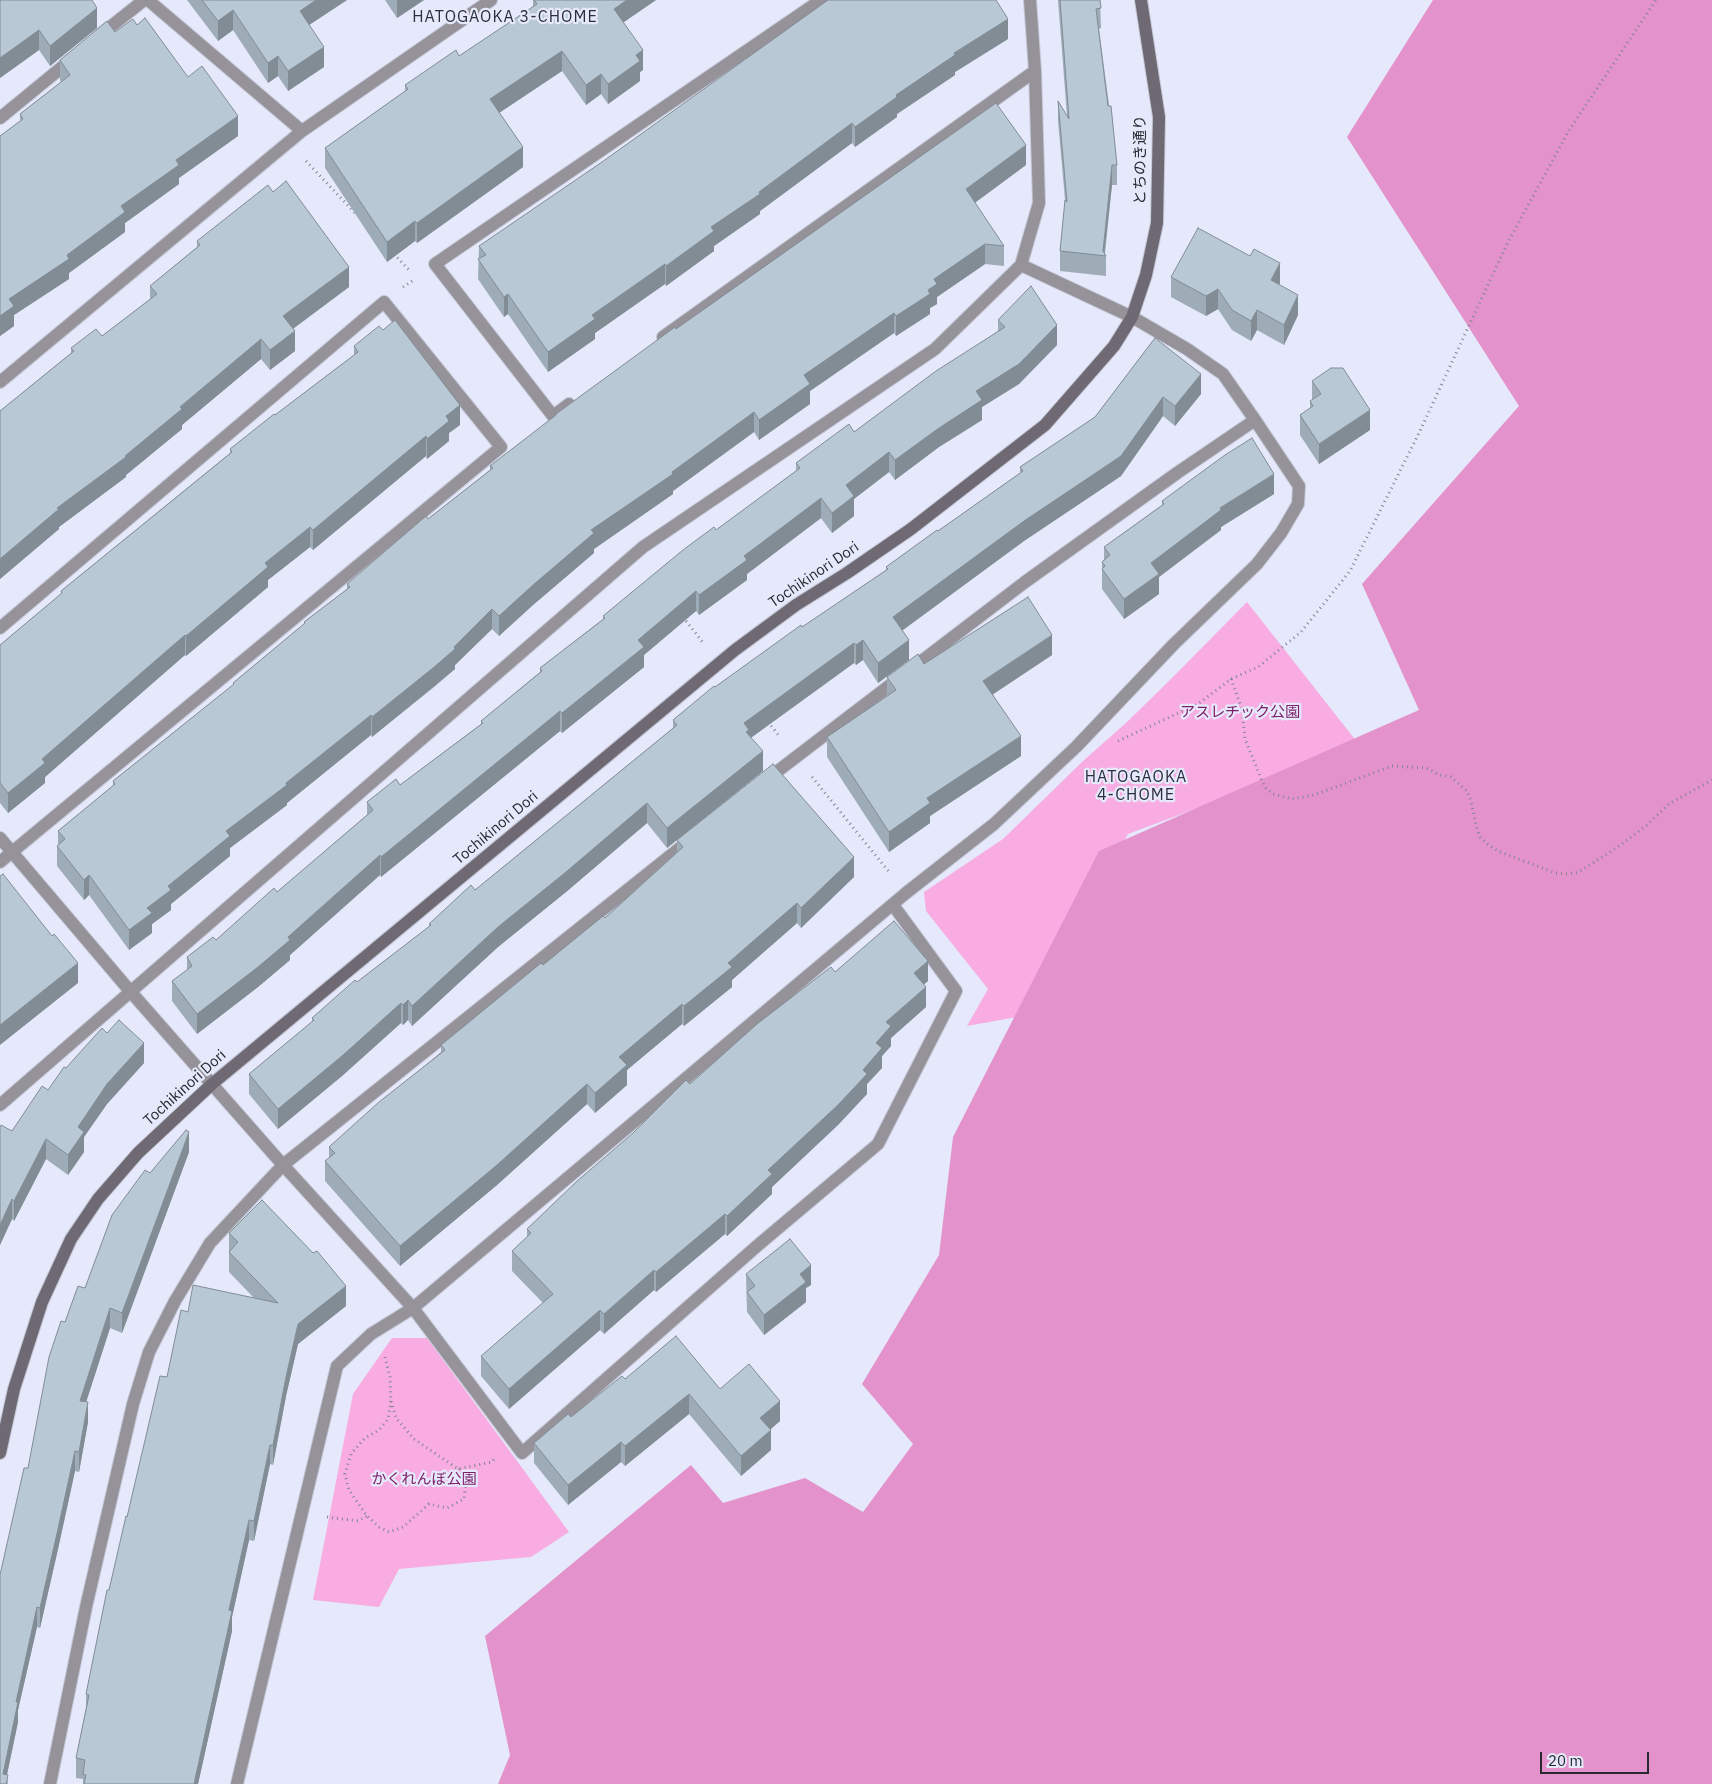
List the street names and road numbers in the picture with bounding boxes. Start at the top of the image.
street label: とちのき通り [1132,115,1150,205]
street label: Tochikinori Dori [765,538,863,612]
street label: Tochikinori Dori [450,787,542,869]
street label: Tochikinori Dori [140,1046,230,1130]

